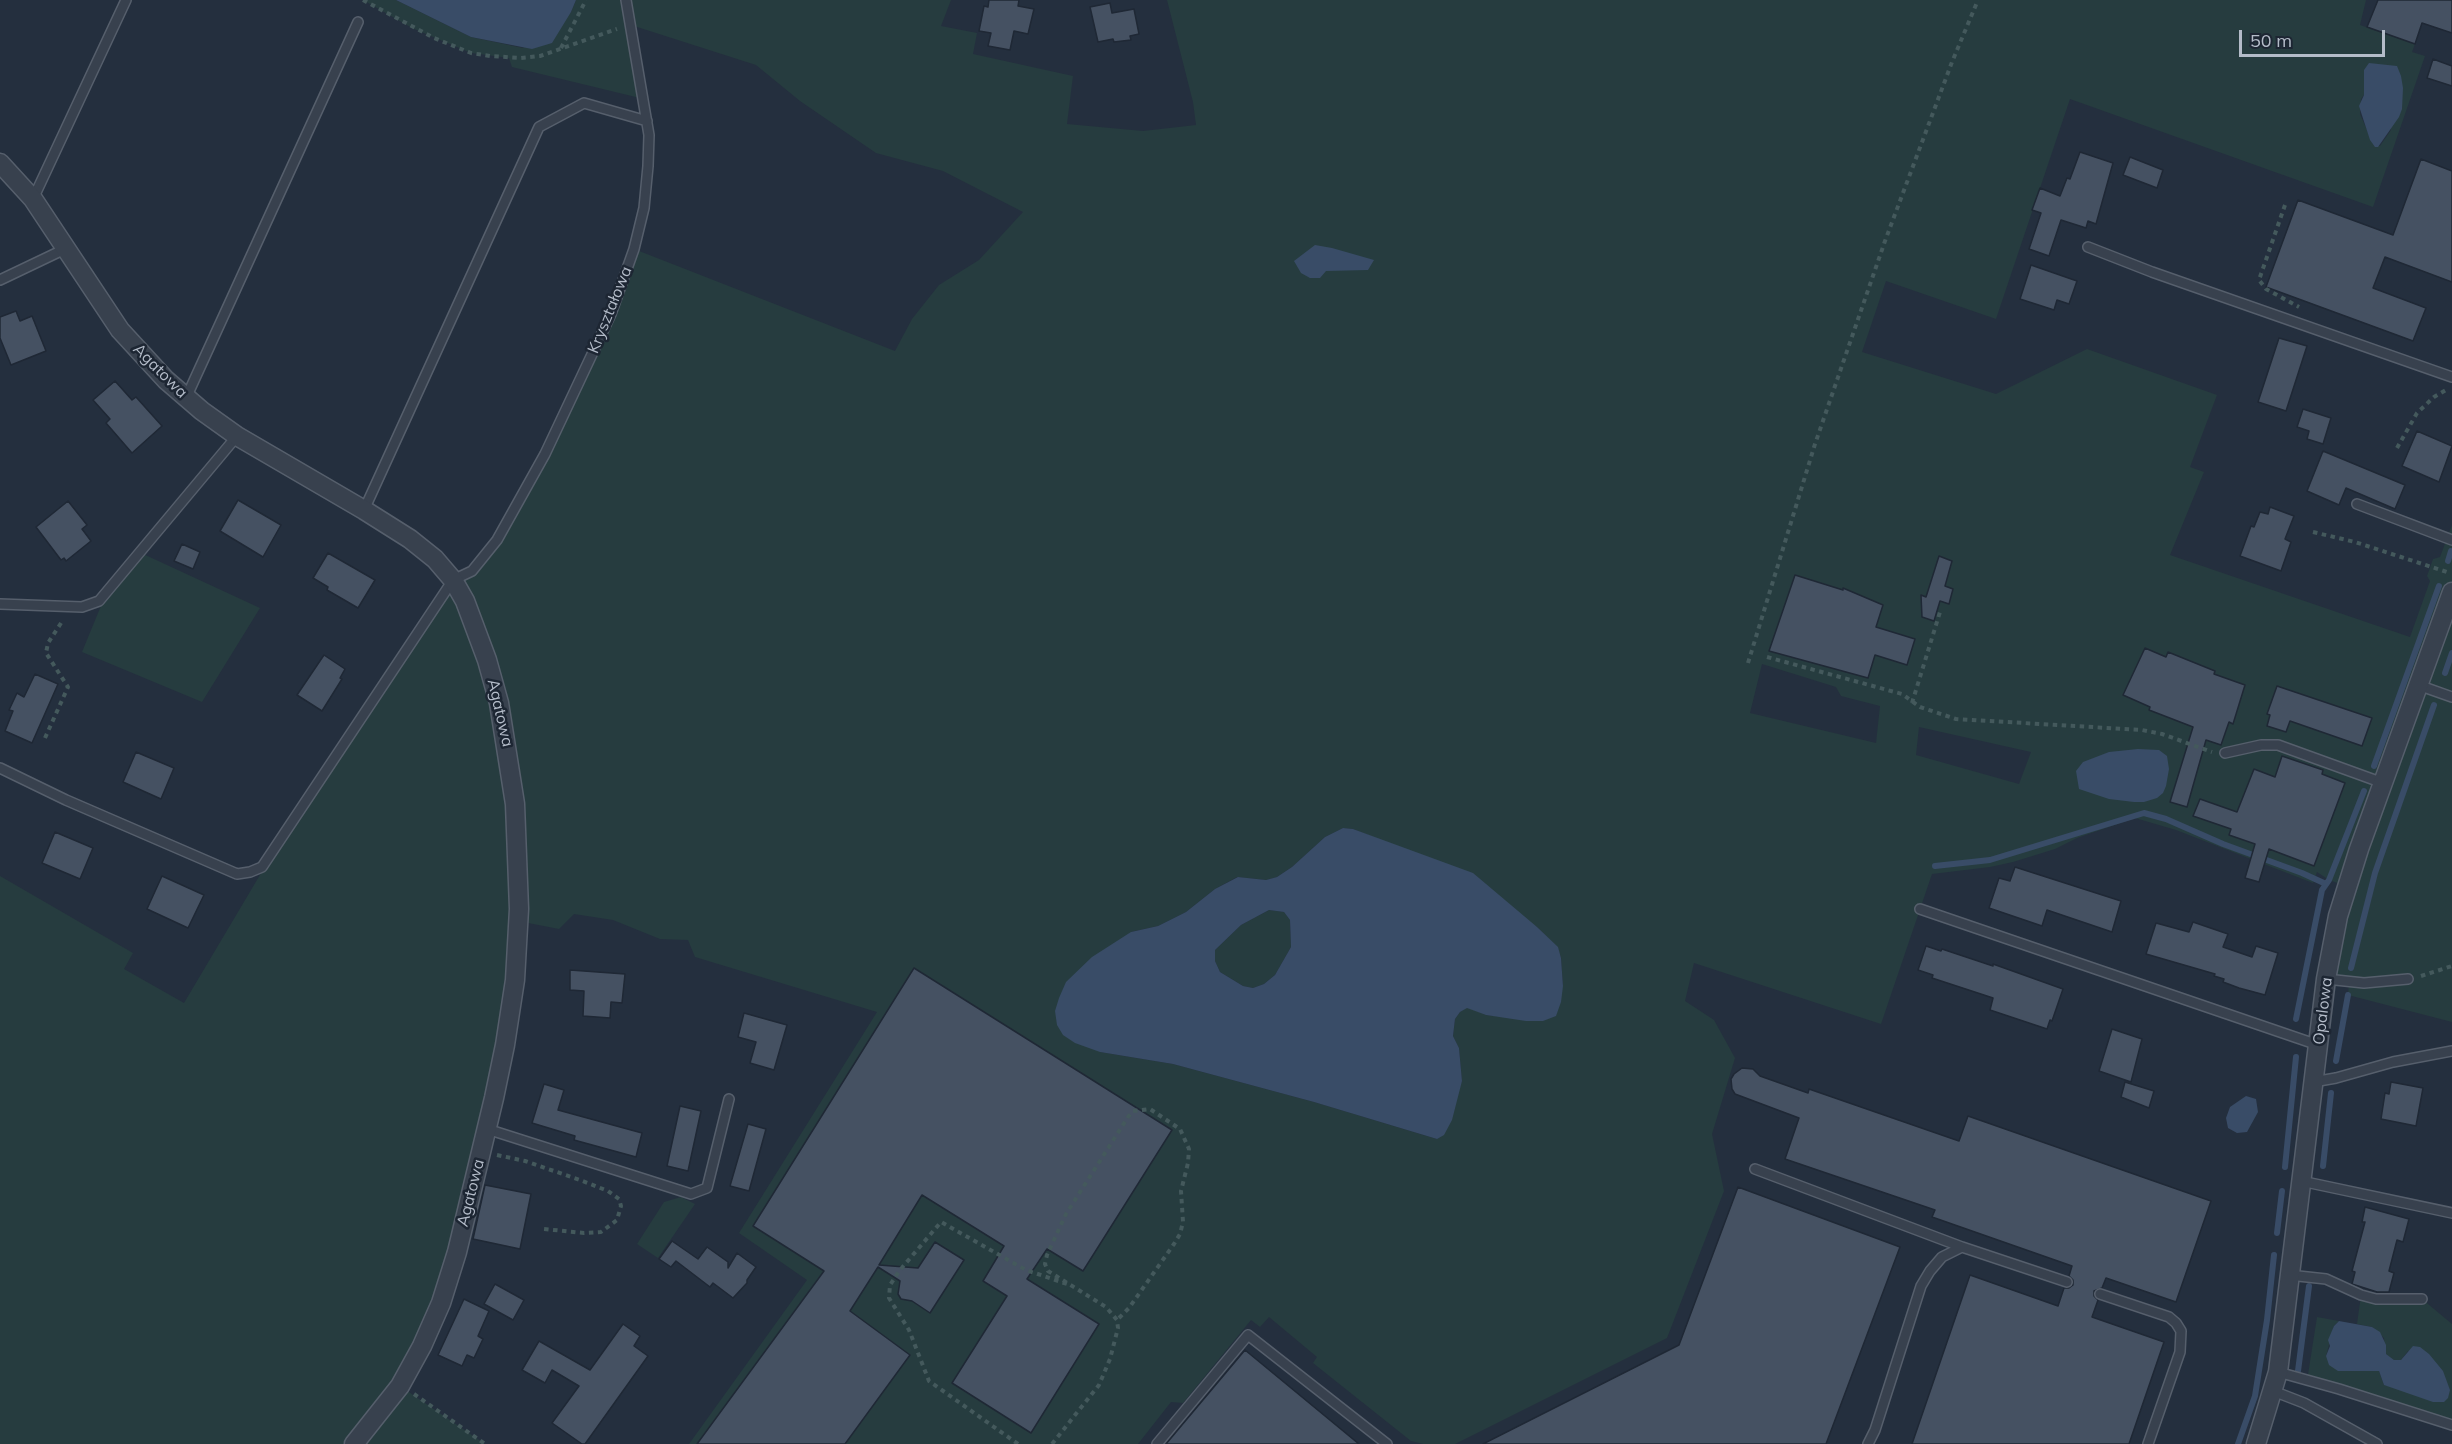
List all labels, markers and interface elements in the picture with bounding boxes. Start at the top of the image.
scale bar [2242,18,2388,56]
text: 50 m [2250,29,2292,52]
street label: Kryształowa [584,264,636,356]
street label: Agatowa [129,340,191,402]
street label: Agatowa [483,677,517,749]
street label: Opalowa [2309,976,2337,1046]
street label: Agatowa [453,1157,489,1229]

